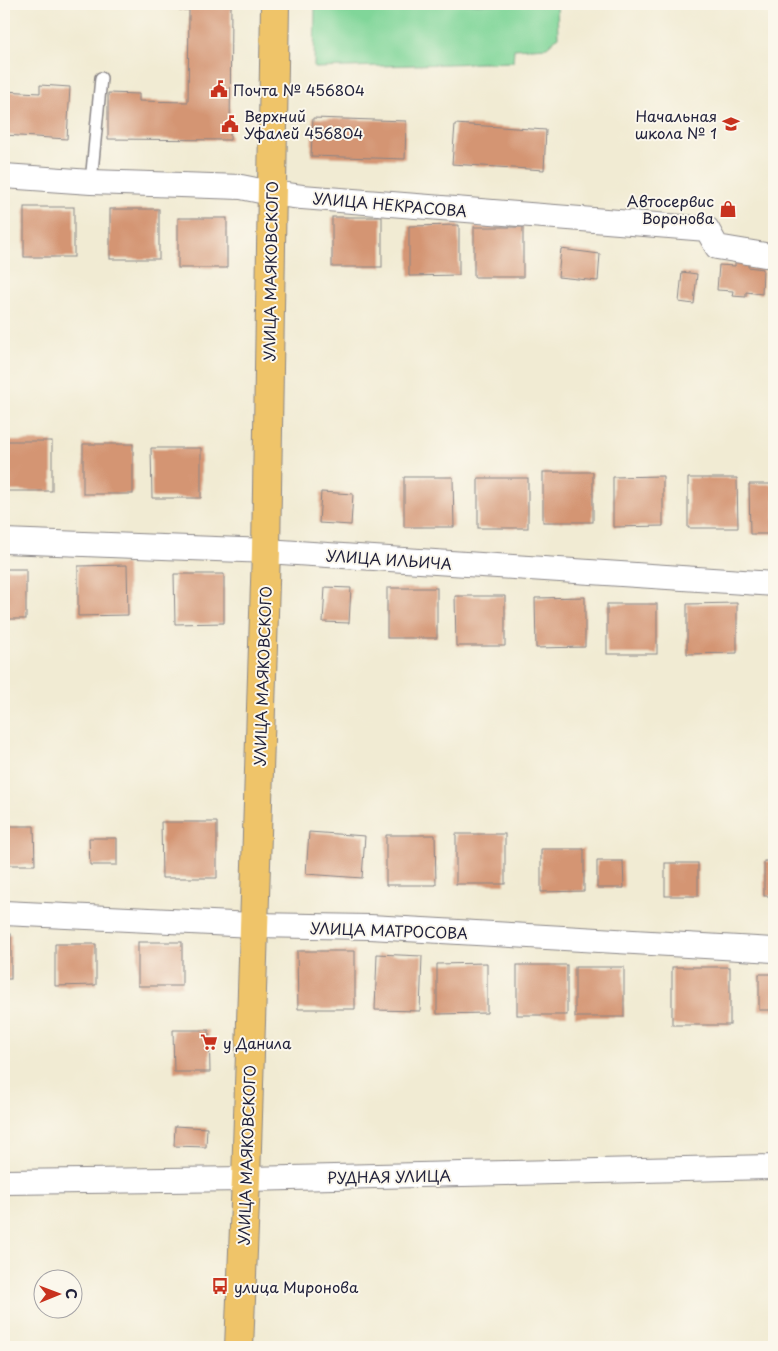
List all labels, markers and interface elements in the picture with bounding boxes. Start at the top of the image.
place label: Почта № 456804 [233,78,365,101]
public building icon: Почта № 456804 [209,79,229,99]
place label: Верхний Уфалей 456804 [244,104,364,144]
place label: Начальная школа № 1 [635,104,717,144]
public building icon: Верхний Уфалей 456804 [220,114,240,134]
school or university icon: Начальная школа № 1 [721,114,741,134]
street label: УЛИЦА МАЯКОВСКОГО [257,181,283,361]
street label: УЛИЦА НЕКРАСОВА [312,186,468,222]
place label: Автосервис Воронова [627,189,715,229]
shop icon: Автосервис Воронова [718,199,738,219]
street label: УЛИЦА ИЛЬИЧА [325,543,453,575]
street label: УЛИЦА МАЯКОВСКОГО [247,586,277,766]
street label: УЛИЦА МАТРОСОВА [310,916,468,944]
place label: у Данила [223,1031,292,1054]
supermarket icon: у Данила [199,1032,219,1052]
street label: УЛИЦА МАЯКОВСКОГО [231,1065,261,1245]
street label: РУДНАЯ УЛИЦА [327,1163,451,1189]
north arrow [32,1268,82,1318]
place label: улица Миронова [234,1275,359,1298]
bus stop icon: улица Миронова [210,1276,230,1296]
text: С [61,1288,82,1299]

